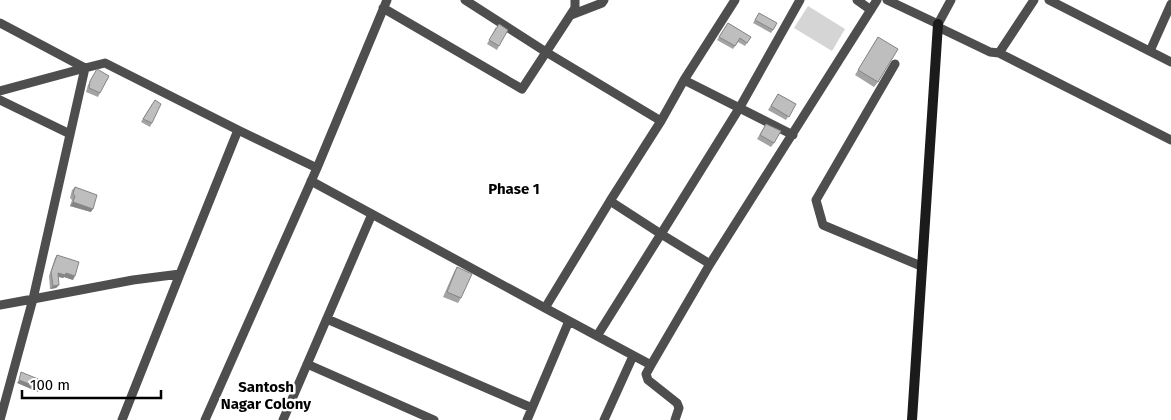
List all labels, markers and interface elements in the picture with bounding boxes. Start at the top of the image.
district label: Phase 1 [488,180,540,198]
scale bar [22,368,161,400]
text: 100 m [30,376,70,394]
district label: Santosh Nagar Colony [221,378,311,413]

